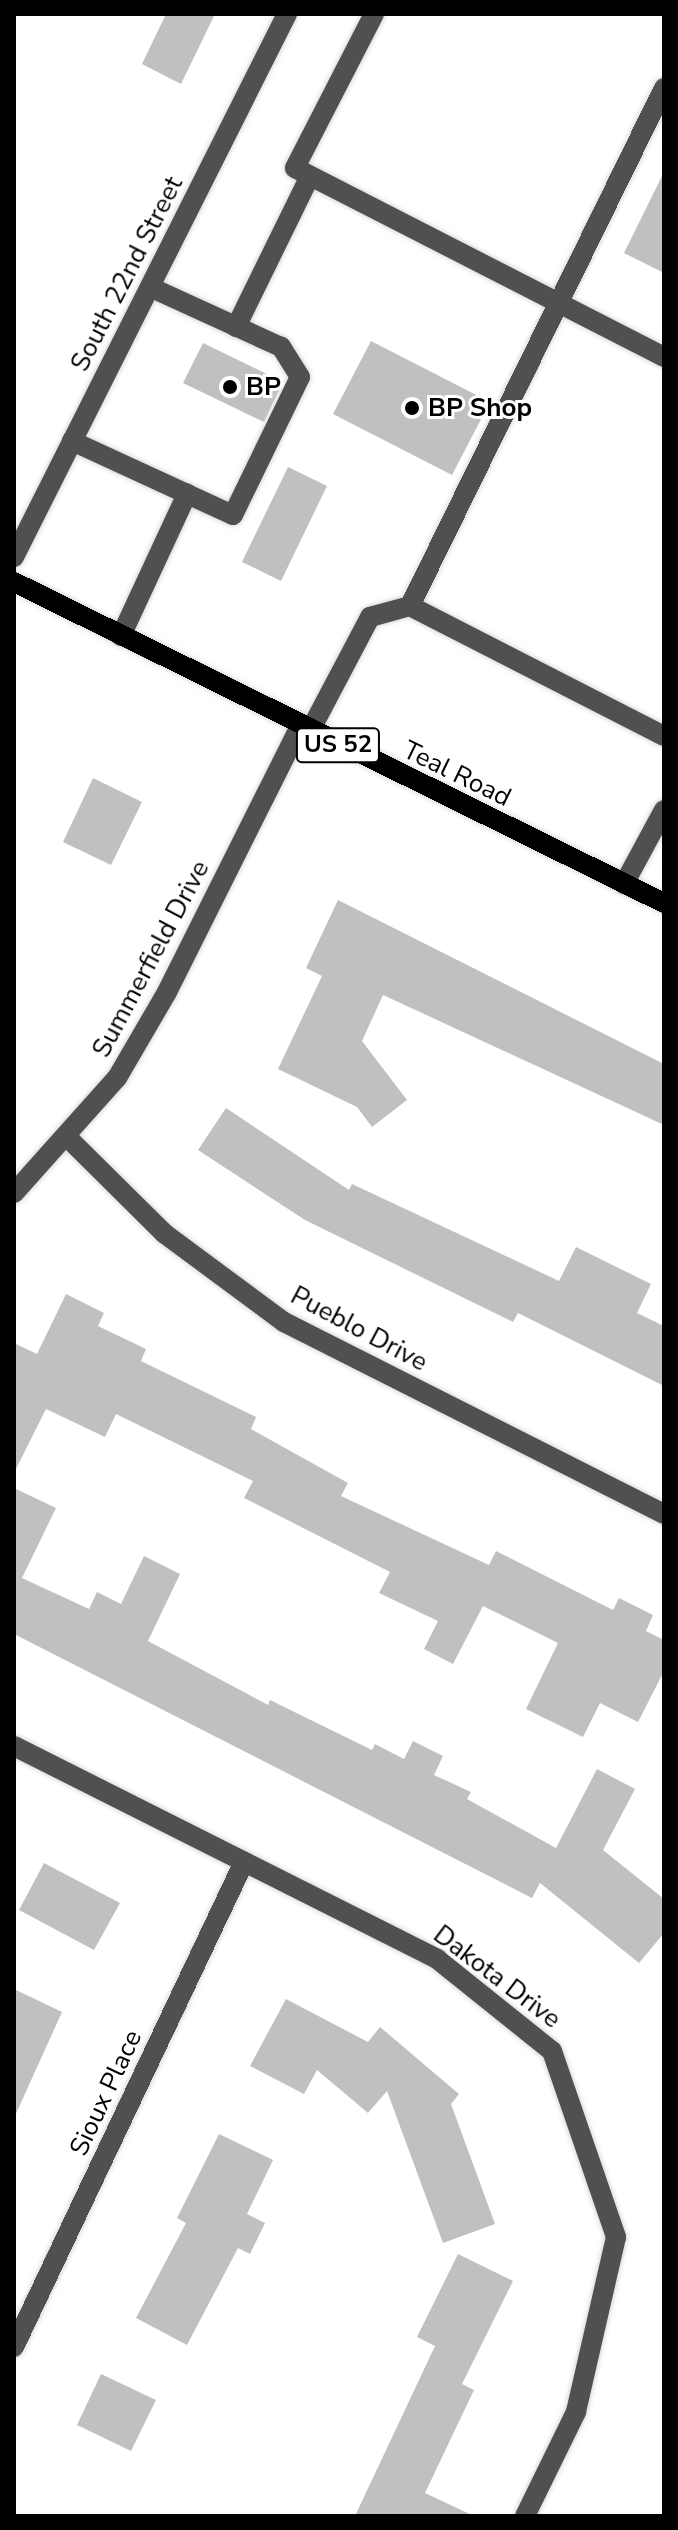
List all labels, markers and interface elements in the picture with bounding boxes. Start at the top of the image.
street label: South 22nd Street [64,171,190,377]
place label: BP [246,371,281,403]
marker: BP [221,378,239,396]
place label: BP Shop [428,392,532,424]
marker: BP Shop [403,399,421,417]
road number: US 52 [294,725,382,765]
street label: Teal Road [398,735,516,813]
street label: Summerfield Drive [86,855,216,1063]
street label: Pueblo Drive [285,1280,433,1378]
street label: Dakota Drive [427,1919,567,2035]
street label: Sioux Place [63,2025,149,2161]

